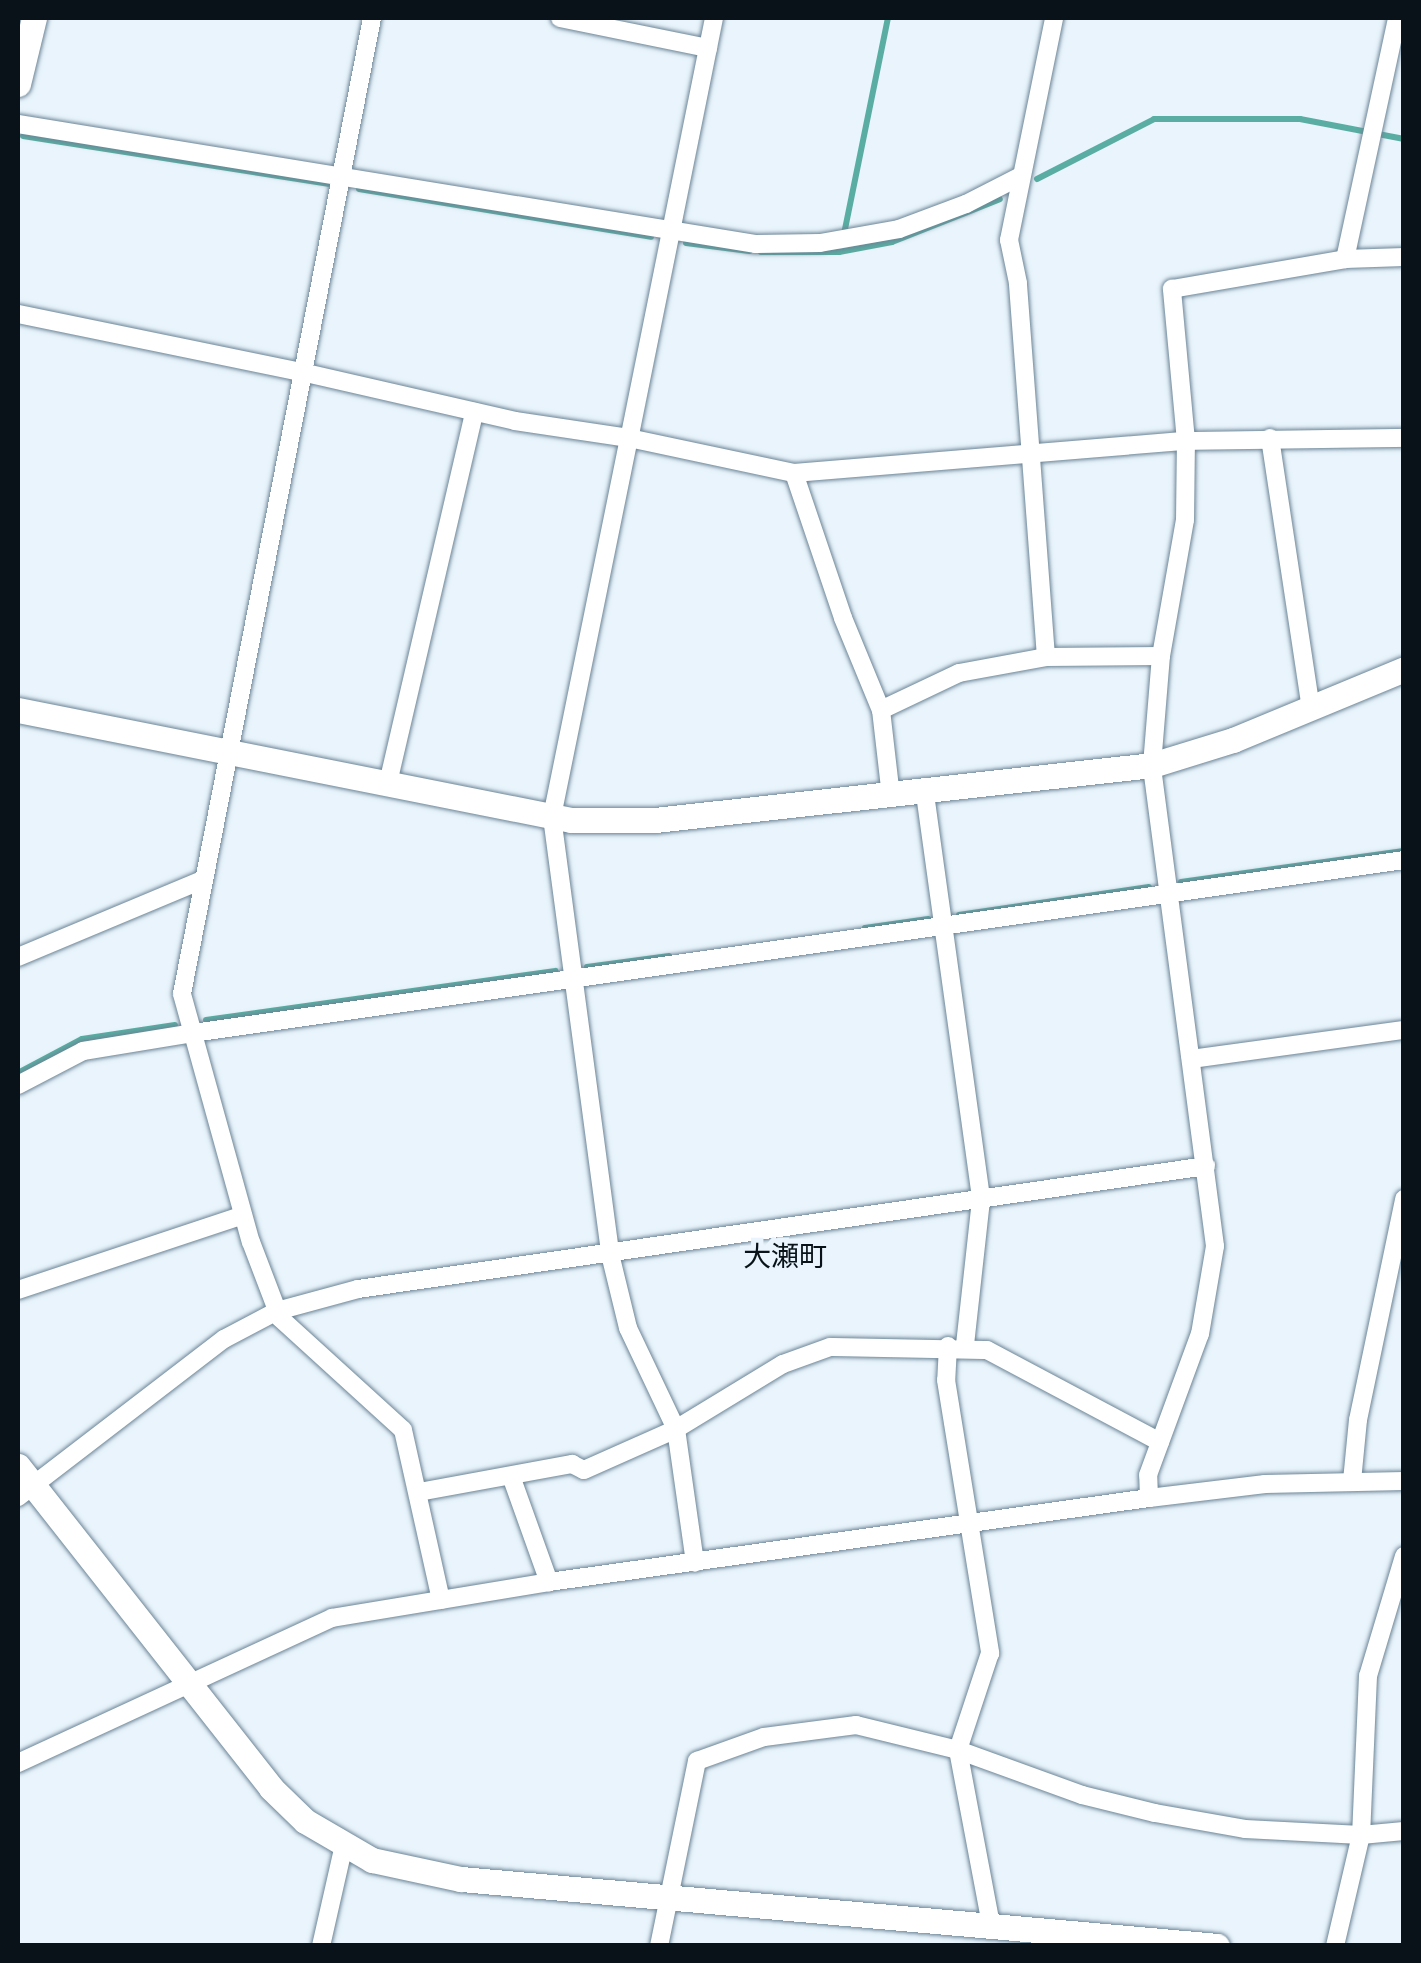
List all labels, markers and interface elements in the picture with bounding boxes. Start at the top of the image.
district label: 大瀬町 [743,1239,827,1273]

